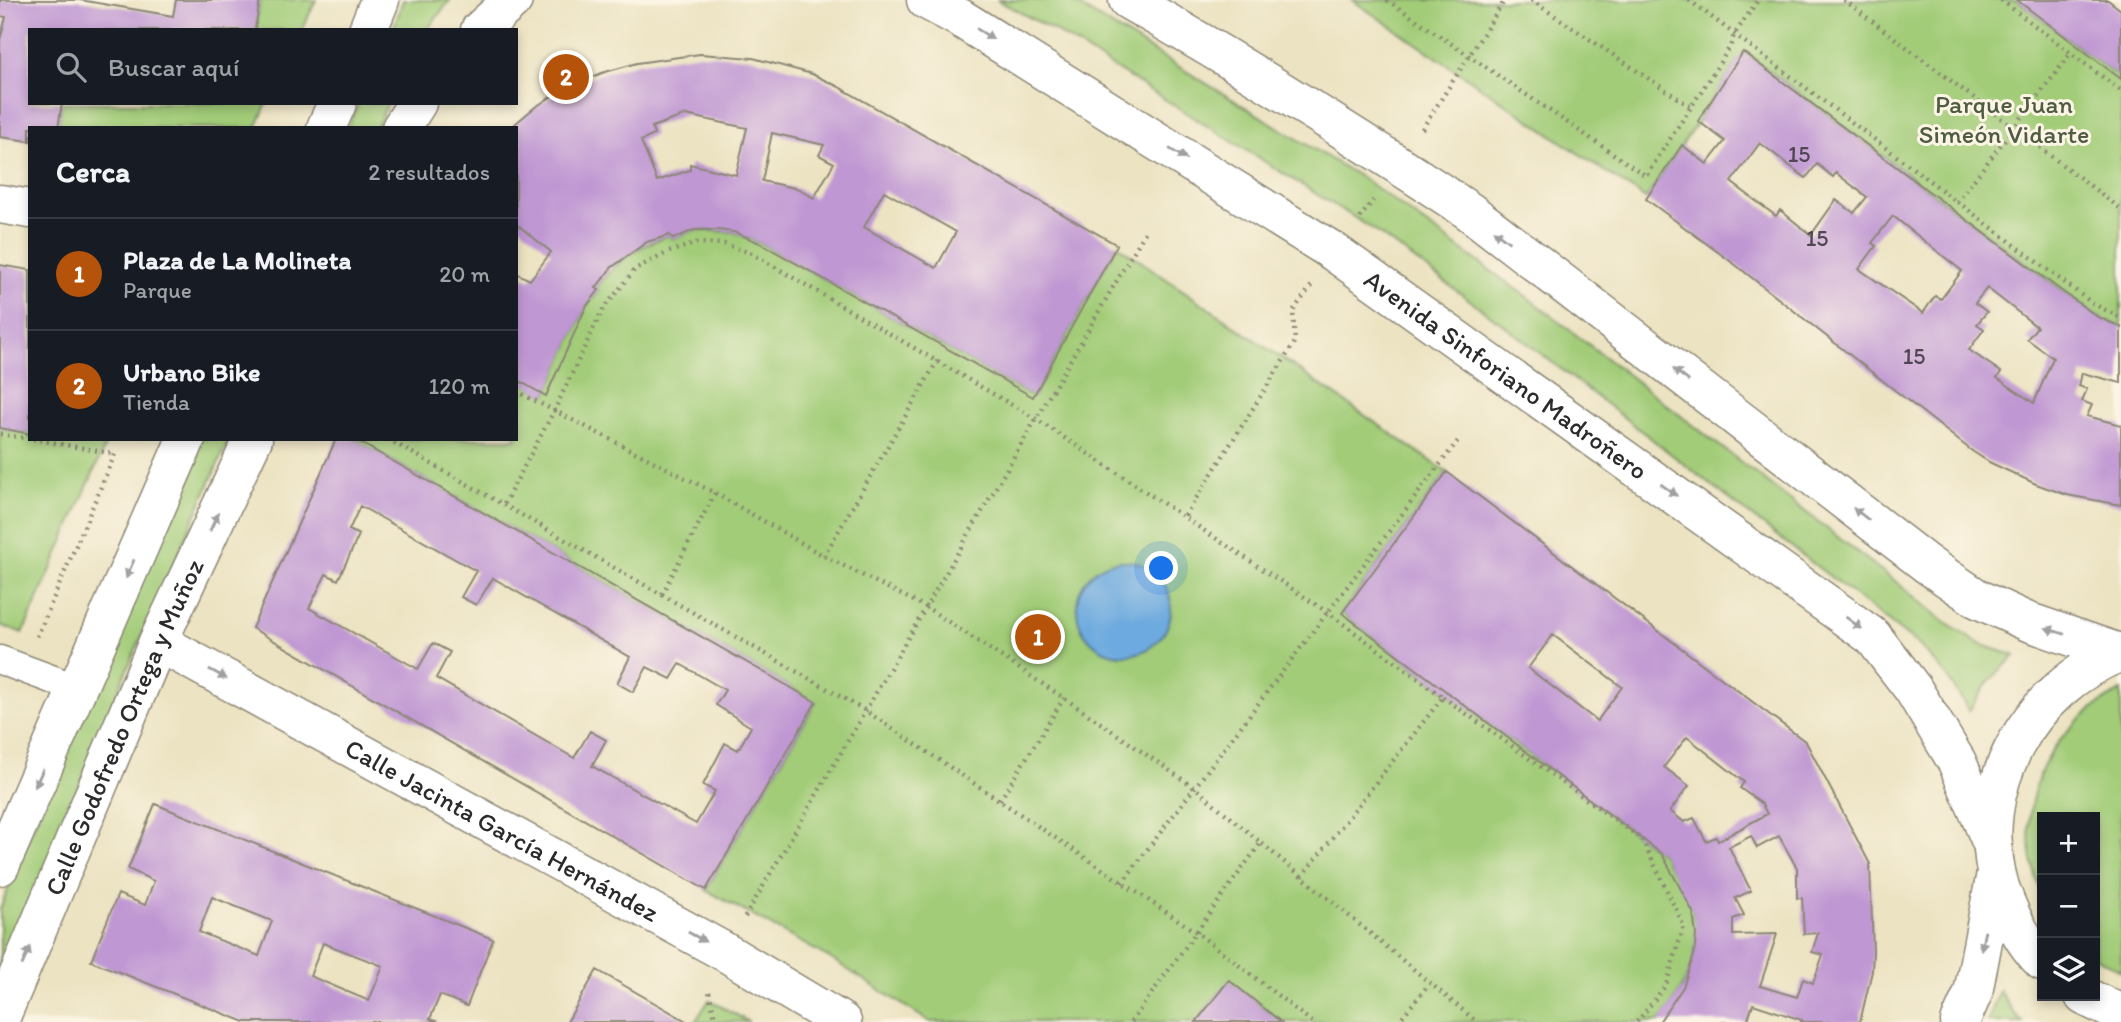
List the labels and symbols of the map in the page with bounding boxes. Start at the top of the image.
one-way arrow [975,27,995,40]
pin: 2 [543,51,589,103]
park label: Parque Juan Simeón Vidarte [1919,88,2089,150]
house number: 15 [1788,140,1810,168]
one-way arrow [1168,148,1187,161]
house number: 15 [1806,224,1828,252]
one-way arrow [1492,229,1510,243]
street label: Avenida Sinforiano Madroñero [1358,263,1654,487]
house number: 15 [1903,342,1925,370]
one-way arrow [1673,367,1691,382]
one-way arrow [1660,483,1678,497]
one-way arrow [1853,506,1871,521]
one-way arrow [208,512,220,532]
your location [1144,551,1178,585]
street label: Calle Godofredo Ortega y Muñoz [38,554,211,900]
one-way arrow [124,559,135,580]
pin: 1 [1015,611,1061,663]
one-way arrow [1845,615,1863,629]
one-way arrow [2044,625,2065,636]
one-way arrow [208,668,228,680]
street label: Calle Jacinta García Hernández [340,731,664,929]
one-way arrow [33,768,45,788]
one-way arrow [1977,929,1988,951]
one-way arrow [687,931,706,943]
one-way arrow [21,945,32,966]

